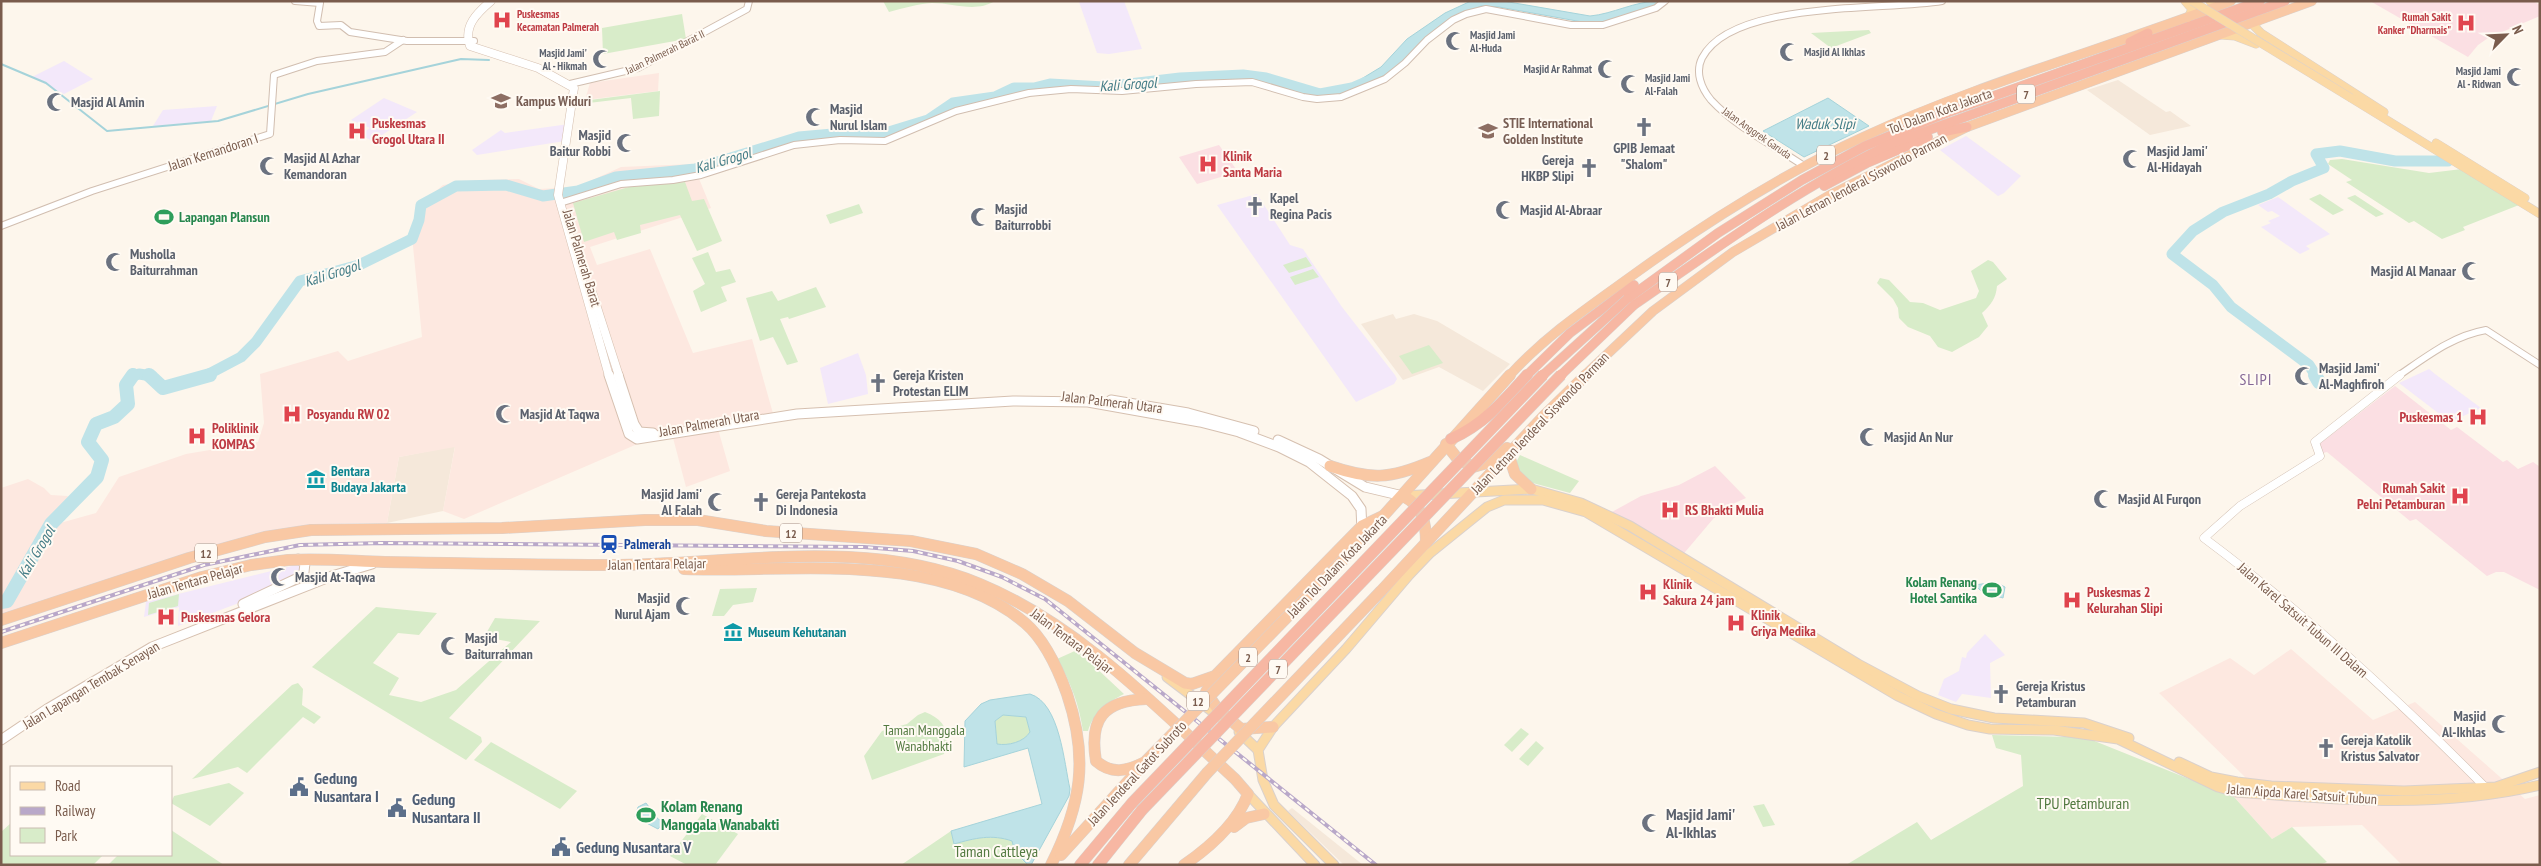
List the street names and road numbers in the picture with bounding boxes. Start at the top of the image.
street label: Jalan Palmerah Barat II [622,27,707,78]
street label: Tol Dalam Kota Jakarta [1885,84,1995,138]
road number: 7 [2017,85,2035,104]
street label: Jalan Anggrek Garuda [1719,103,1794,162]
street label: Jalan Kemandoran I [165,129,260,175]
street label: Jalan Letnan Jenderal Siswondo Parman [1772,129,1949,235]
road number: 2 [1817,146,1835,164]
street label: Jalan Palmerah Barat [558,206,605,309]
road number: 7 [1659,272,1677,292]
street label: Jalan Letnan Jenderal Siswondo Parman [1467,348,1613,499]
street label: Jalan Palmerah Utara [1060,387,1163,417]
street label: Jalan Palmerah Utara [657,405,760,441]
street label: Jalan Tol Dalam Kota Jakarta [1283,511,1391,622]
road number: 12 [780,524,802,542]
road number: 12 [195,544,217,562]
street label: Jalan Tentara Pelajar [607,554,706,574]
street label: Jalan Karel Satsuit Tubun III Dalam [2233,558,2372,682]
street label: Jalan Tentara Pelajar [144,559,245,603]
street label: Jalan Tentara Pelajar [1027,604,1117,678]
street label: Jalan Lapangan Tembak Senayan [18,637,163,734]
road number: 2 [1239,648,1257,666]
road number: 7 [1269,660,1287,679]
road number: 12 [1187,691,1209,710]
street label: Jalan Jenderal Gatot Subroto [1083,717,1190,830]
street label: Jalan Aipda Karel Satsuit Tubun [2225,780,2378,808]

